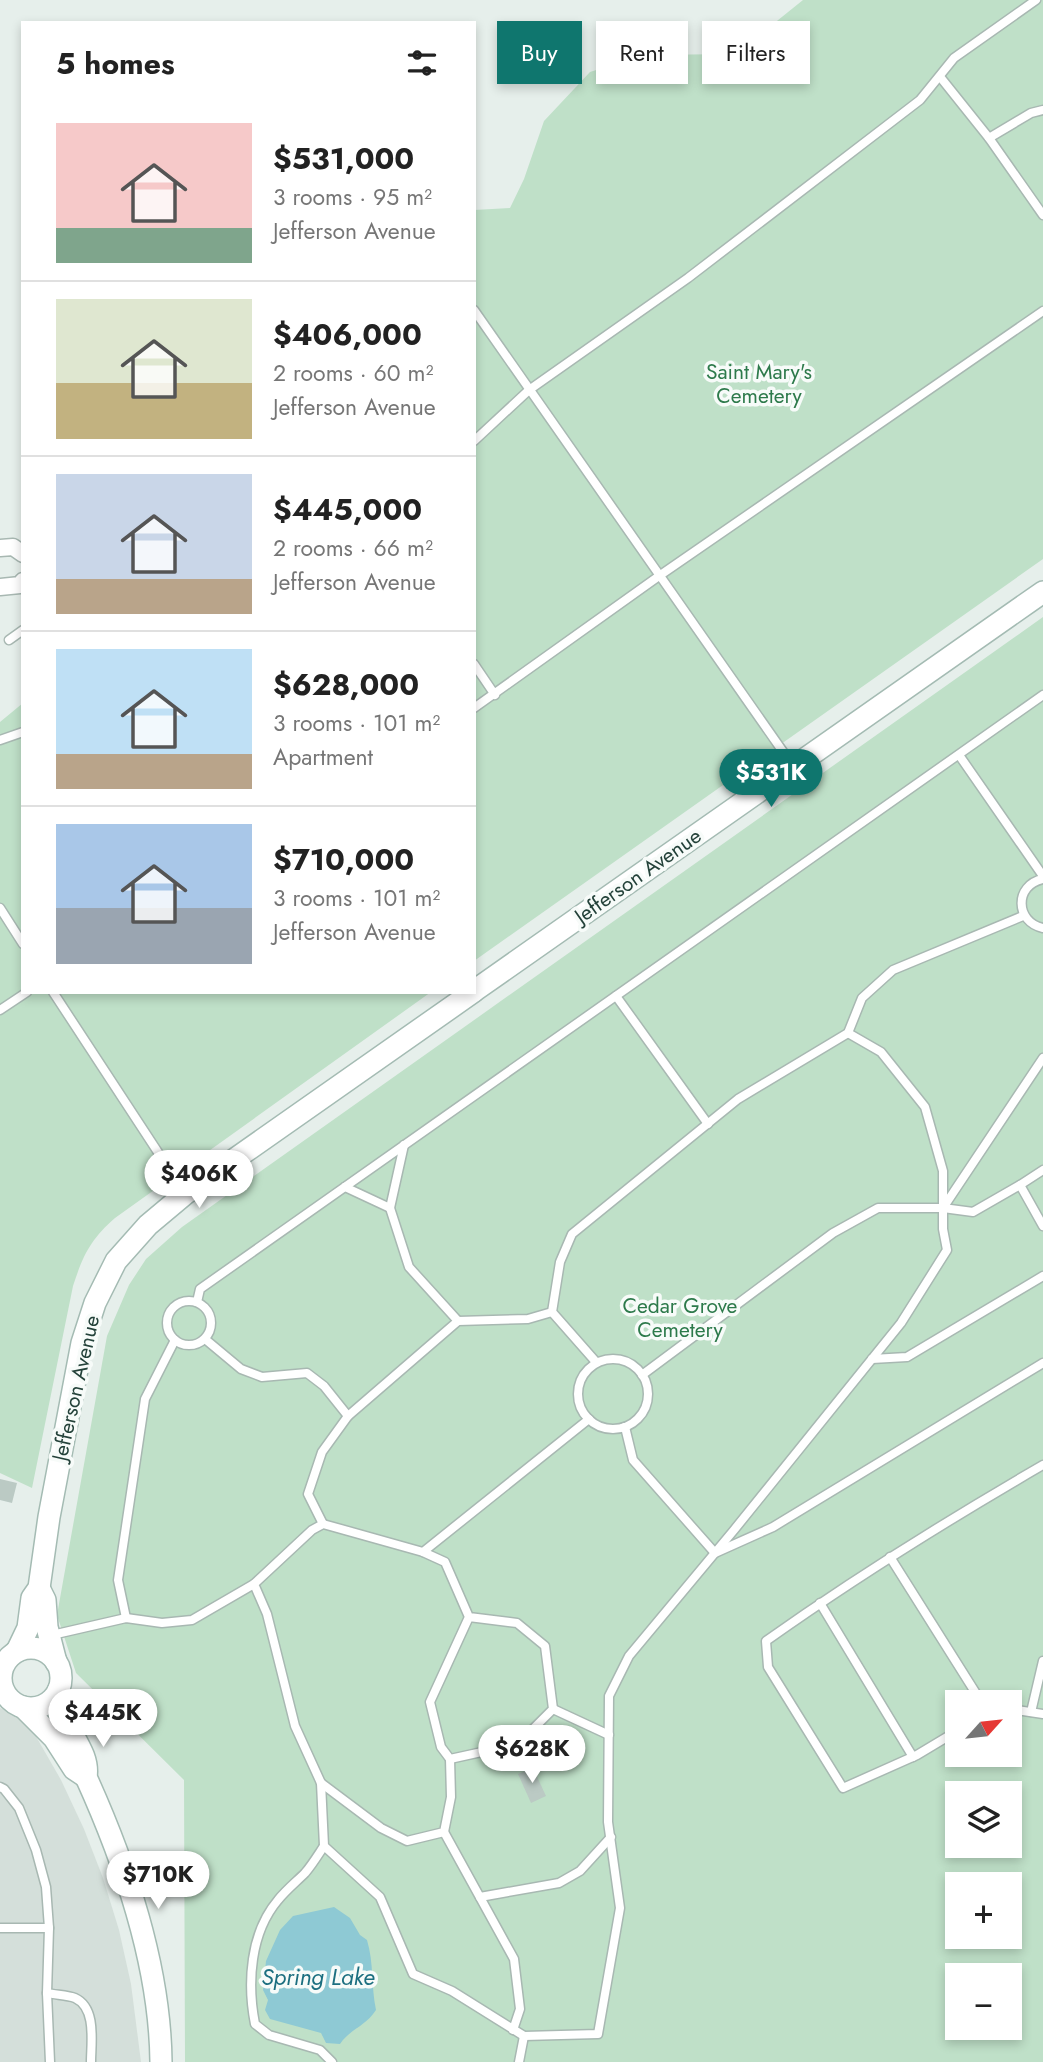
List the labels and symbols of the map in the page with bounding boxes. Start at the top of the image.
park label: Saint Mary's Cemetery [706,357,812,411]
pin: $531K [722,750,820,809]
street label: Jefferson Avenue [566,821,708,933]
pin: $406K [150,1150,248,1210]
park label: Cedar Grove Cemetery [623,1291,738,1345]
street label: Jefferson Avenue [44,1312,107,1467]
pin: $445K [54,1690,152,1749]
north arrow [945,1690,1022,1768]
pin: $628K [483,1726,581,1785]
pin: $710K [109,1852,207,1911]
water label: Spring Lake [261,1960,375,1994]

